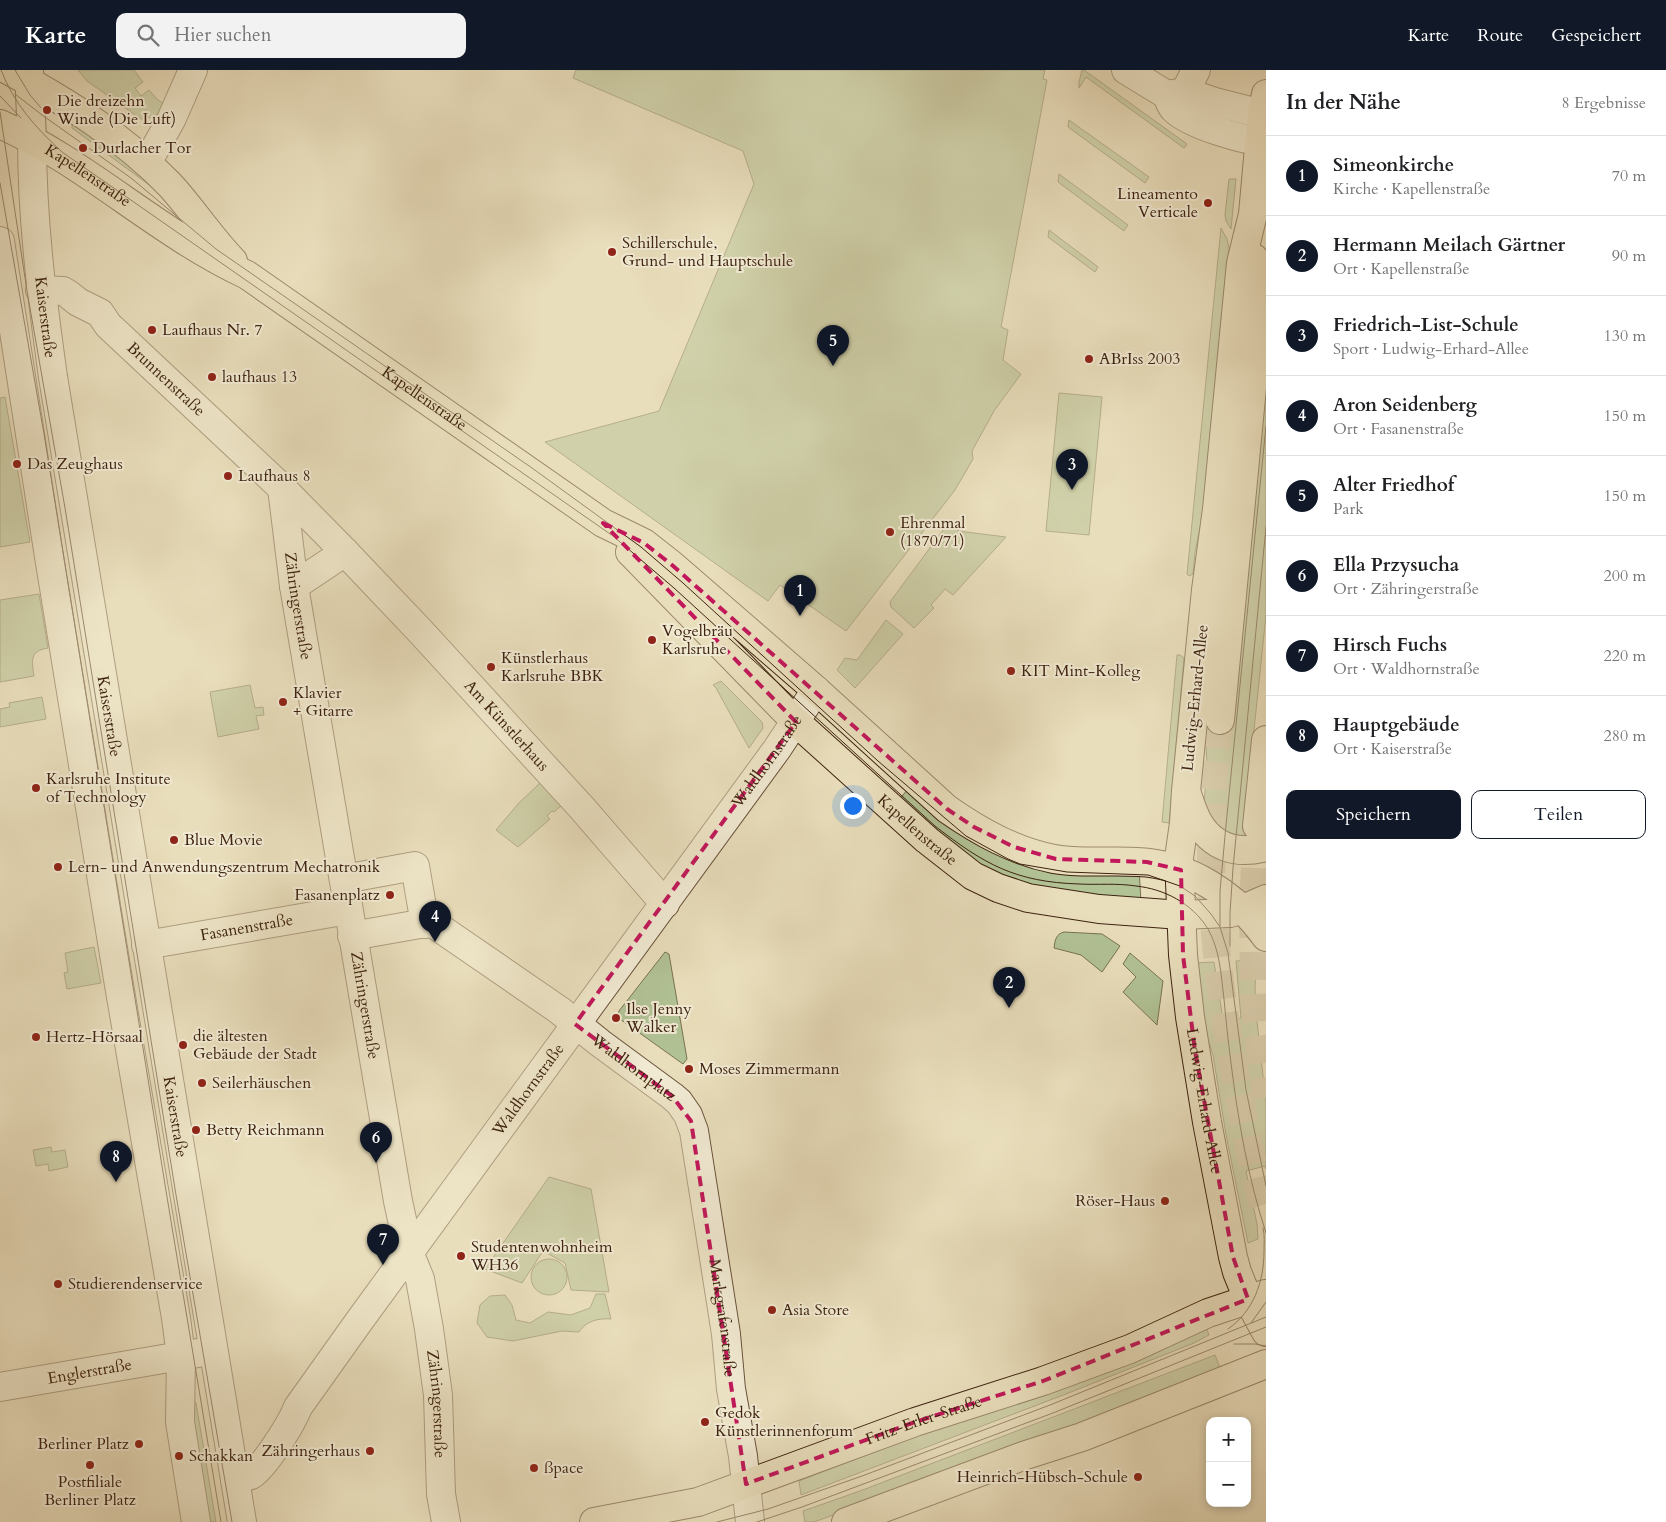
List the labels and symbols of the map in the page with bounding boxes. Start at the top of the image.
place label: Die dreizehn Winde (Die Luft) [56,90,176,130]
marker: Die dreizehn Winde (Die Luft) [41,104,53,116]
place label: Durlacher Tor [93,137,191,159]
street label: Kapellenstraße [41,139,135,212]
marker: Durlacher Tor [77,142,89,154]
place label: Lineamento Verticale [1117,183,1198,223]
marker: Lineamento Verticale [1202,197,1214,209]
place label: Schillerschule, Grund- und Hauptschule [622,232,793,272]
marker: Schillerschule, Grund- und Hauptschule [606,246,618,258]
street label: Kaiserstraße [29,276,61,359]
place label: Laufhaus Nr. 7 [162,319,262,341]
marker: Laufhaus Nr. 7 [146,324,158,336]
pin: 5 [817,325,849,366]
street label: Brunnenstraße [122,337,210,421]
place label: ABrIss 2003 [1099,348,1180,370]
marker: ABrIss 2003 [1083,353,1095,365]
street label: Kapellenstraße [377,361,471,436]
place label: laufhaus 13 [222,366,297,388]
marker: laufhaus 13 [206,371,218,383]
pin: 3 [1056,449,1088,490]
place label: Das Zeughaus [27,453,123,475]
marker: Das Zeughaus [11,458,23,470]
place label: Laufhaus 8 [238,465,311,487]
marker: Laufhaus 8 [222,470,234,482]
place label: Ehrenmal (1870/71) [900,512,965,552]
marker: Ehrenmal (1870/71) [884,526,896,538]
street label: Zähringerstraße [279,551,317,661]
pin: 1 [784,575,816,616]
place label: Vogelbräu Karlsruhe [662,620,733,660]
street label: Ludwig-Erhard-Allee [1176,624,1214,772]
marker: Vogelbräu Karlsruhe [646,634,658,646]
place label: Künstlerhaus Karlsruhe BBK [501,647,604,687]
place label: KIT Mint-Kolleg [1021,660,1140,682]
marker: Künstlerhaus Karlsruhe BBK [485,661,497,673]
marker: KIT Mint-Kolleg [1005,665,1017,677]
street label: Kaiserstraße [91,674,127,758]
street label: Am Künstlerhaus [459,675,554,776]
place label: Klavier + Gitarre [293,682,354,722]
marker: Klavier + Gitarre [277,696,289,708]
street label: Waldhornstraße [726,711,808,813]
place label: Karlsruhe Institute of Technology [46,768,171,808]
marker: Karlsruhe Institute of Technology [30,782,42,794]
street label: Kapellenstraße [872,789,962,871]
your location [840,793,866,819]
place label: Blue Movie [184,829,263,851]
marker: Blue Movie [168,834,180,846]
place label: Lern- und Anwendungszentrum Mechatronik [68,856,381,878]
marker: Lern- und Anwendungszentrum Mechatronik [52,861,64,873]
place label: Fasanenplatz [295,884,380,906]
marker: Fasanenplatz [384,889,396,901]
pin: 4 [419,901,451,942]
street label: Fasanenstraße [198,909,295,946]
street label: Zähringerstraße [345,950,385,1061]
pin: 2 [993,967,1025,1008]
place label: Ilse Jenny Walker [625,998,692,1038]
marker: Ilse Jenny Walker [610,1012,622,1024]
place label: die ältesten Gebäude der Stadt [193,1025,317,1065]
place label: Hertz-Hörsaal [46,1026,143,1048]
street label: Ludwig-Erhard-Allee [1181,1026,1228,1175]
street label: Waldhornplatz [585,1028,681,1107]
marker: Hertz-Hörsaal [30,1031,42,1043]
marker: die ältesten Gebäude der Stadt [177,1039,189,1051]
street label: Waldhornstraße [486,1039,569,1141]
place label: Moses Zimmermann [699,1058,840,1080]
marker: Moses Zimmermann [683,1063,695,1075]
place label: Seilerhäuschen [212,1072,311,1094]
street label: Kaiserstraße [158,1075,193,1159]
marker: Seilerhäuschen [196,1077,208,1089]
place label: Betty Reichmann [206,1119,325,1141]
pin: 6 [360,1122,392,1163]
marker: Betty Reichmann [190,1124,202,1136]
pin: 8 [100,1141,132,1182]
place label: Röser-Haus [1075,1190,1155,1212]
marker: Röser-Haus [1159,1195,1171,1207]
pin: 7 [367,1224,399,1265]
place label: Studentenwohnheim WH36 [470,1236,613,1276]
marker: Studentenwohnheim WH36 [455,1250,467,1262]
street label: Markgrafenstraße [703,1257,741,1378]
place label: Studierendenservice [68,1273,203,1295]
marker: Studierendenservice [52,1278,64,1290]
place label: Asia Store [782,1299,849,1321]
marker: Asia Store [766,1304,778,1316]
street label: Zähringerstraße [421,1348,451,1458]
street label: Englerstraße [46,1354,133,1390]
street label: Fritz-Erler-Straße [862,1390,985,1450]
place label: Gedok Künstlerinnenforum [715,1402,854,1442]
marker: Gedok Künstlerinnenforum [699,1416,711,1428]
place label: Berliner Platz [37,1433,129,1455]
marker: Berliner Platz [133,1438,145,1450]
place label: Zähringerhaus [261,1440,360,1462]
place label: Schakkan [189,1445,253,1467]
marker: Zähringerhaus [364,1445,376,1457]
marker: Schakkan [173,1450,185,1462]
place label: ßpace [544,1457,584,1479]
marker: Postfiliale Berliner Platz [84,1459,96,1471]
marker: ßpace [528,1462,540,1474]
place label: Heinrich-Hübsch-Schule [957,1466,1128,1488]
place label: Postfiliale Berliner Platz [44,1471,136,1511]
marker: Heinrich-Hübsch-Schule [1132,1471,1144,1483]

